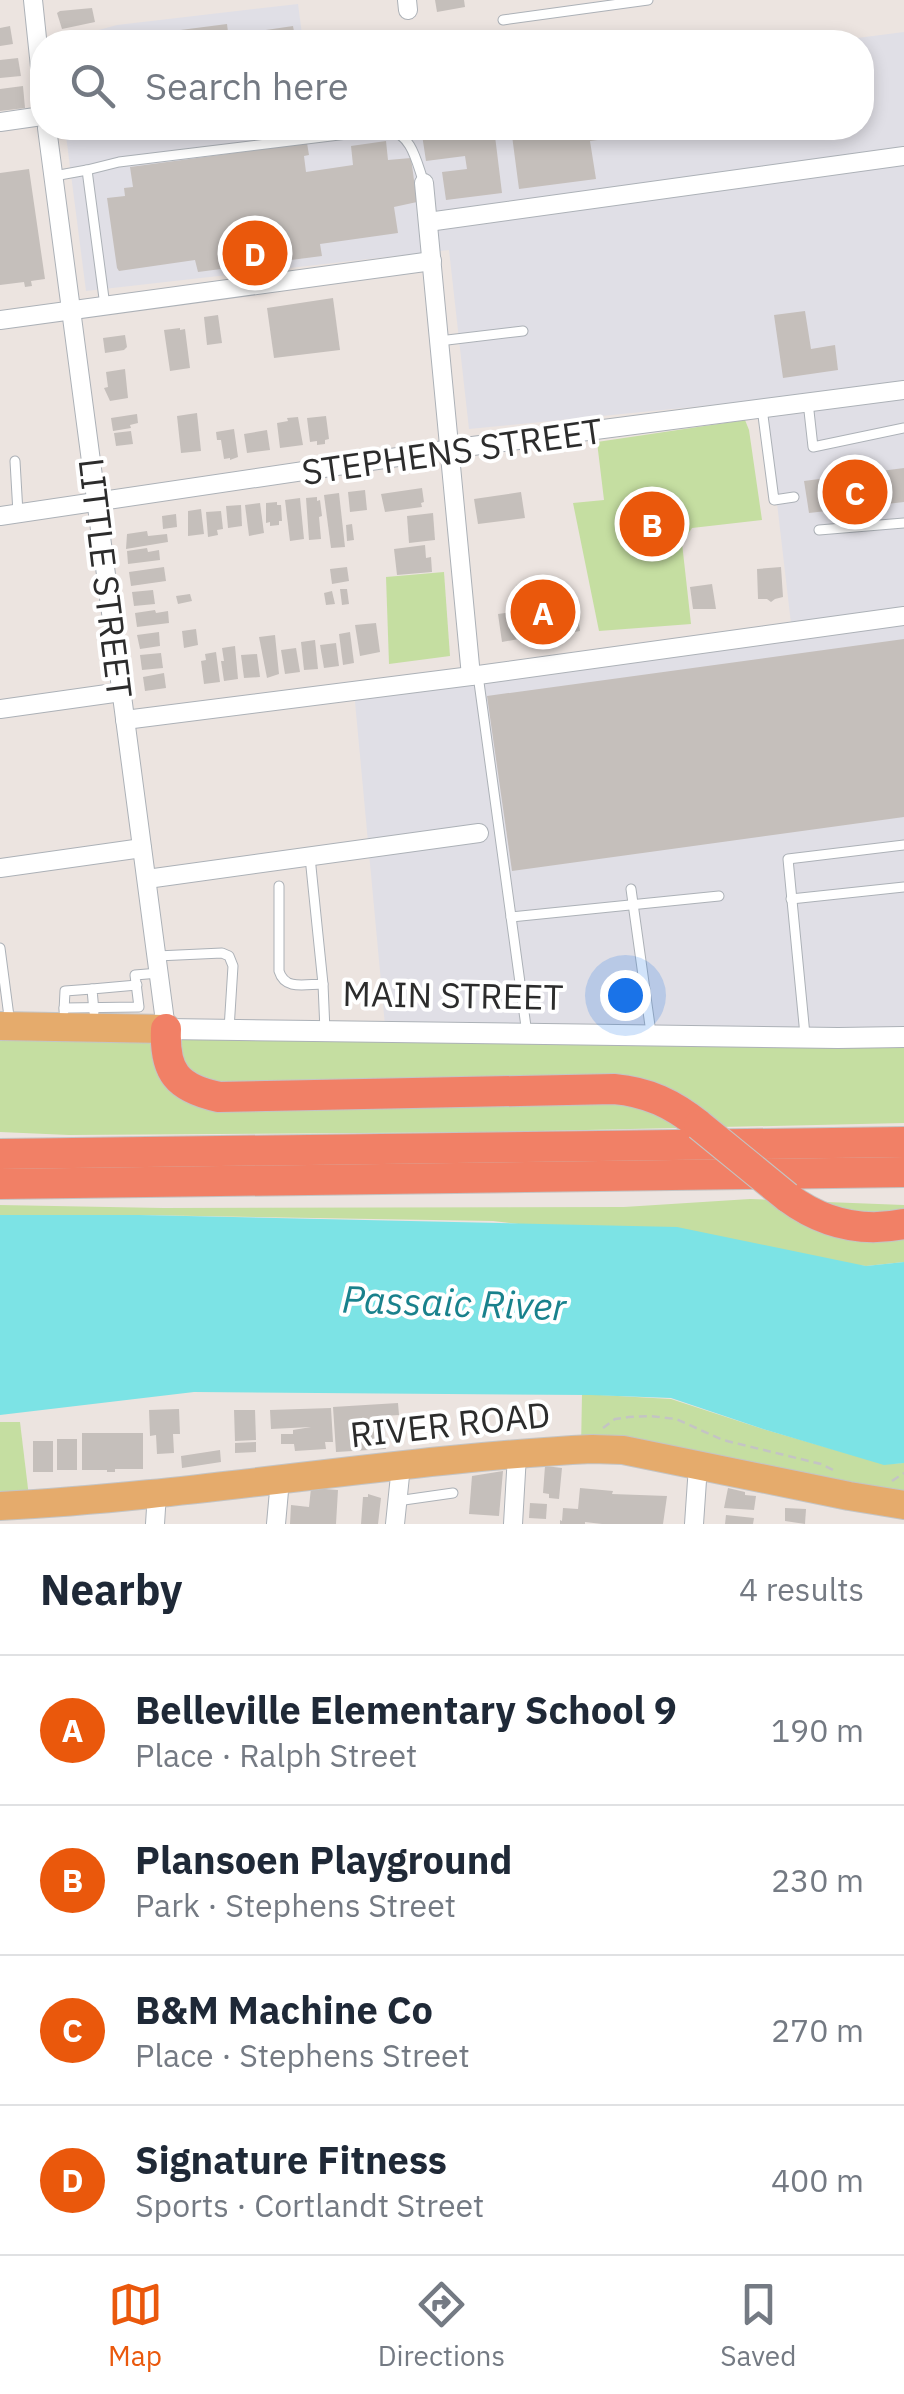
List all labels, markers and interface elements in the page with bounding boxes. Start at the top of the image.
search box [30,30,874,140]
icon: search [65,58,120,113]
text: Search here [145,61,349,110]
pin: D [222,216,288,290]
street label: STEPHENS STREET [299,407,605,495]
pin: C [822,454,888,530]
street label: LITTLE STREET [68,455,144,701]
pin: B [620,486,684,562]
pin: A [510,574,576,650]
street label: MAIN STREET [342,970,564,1020]
your location [600,970,651,1021]
water label: Passaic River [341,1274,568,1330]
street label: RIVER ROAD [348,1391,552,1457]
text: Nearby [40,1562,182,1617]
text: 4 results [739,1568,864,1610]
text: Belleville Elementary School 9 [135,1685,677,1734]
text: A [62,1709,83,1751]
text: 190 m [771,1709,864,1751]
text: Place · Ralph Street [135,1734,417,1776]
text: Plansoen Playground [135,1835,512,1884]
text: B [62,1859,83,1901]
text: 230 m [771,1859,864,1901]
text: Park · Stephens Street [135,1884,456,1926]
text: B&M Machine Co [135,1985,433,2034]
text: C [62,2009,83,2051]
text: 270 m [771,2009,864,2051]
text: Place · Stephens Street [135,2034,470,2076]
text: Signature Fitness [135,2135,447,2184]
text: D [61,2159,84,2201]
text: 400 m [771,2159,864,2201]
text: Sports · Cortlandt Street [135,2184,484,2226]
tab: Map [108,2277,163,2374]
tab: Directions [378,2277,505,2374]
tab: Saved [720,2277,796,2374]

